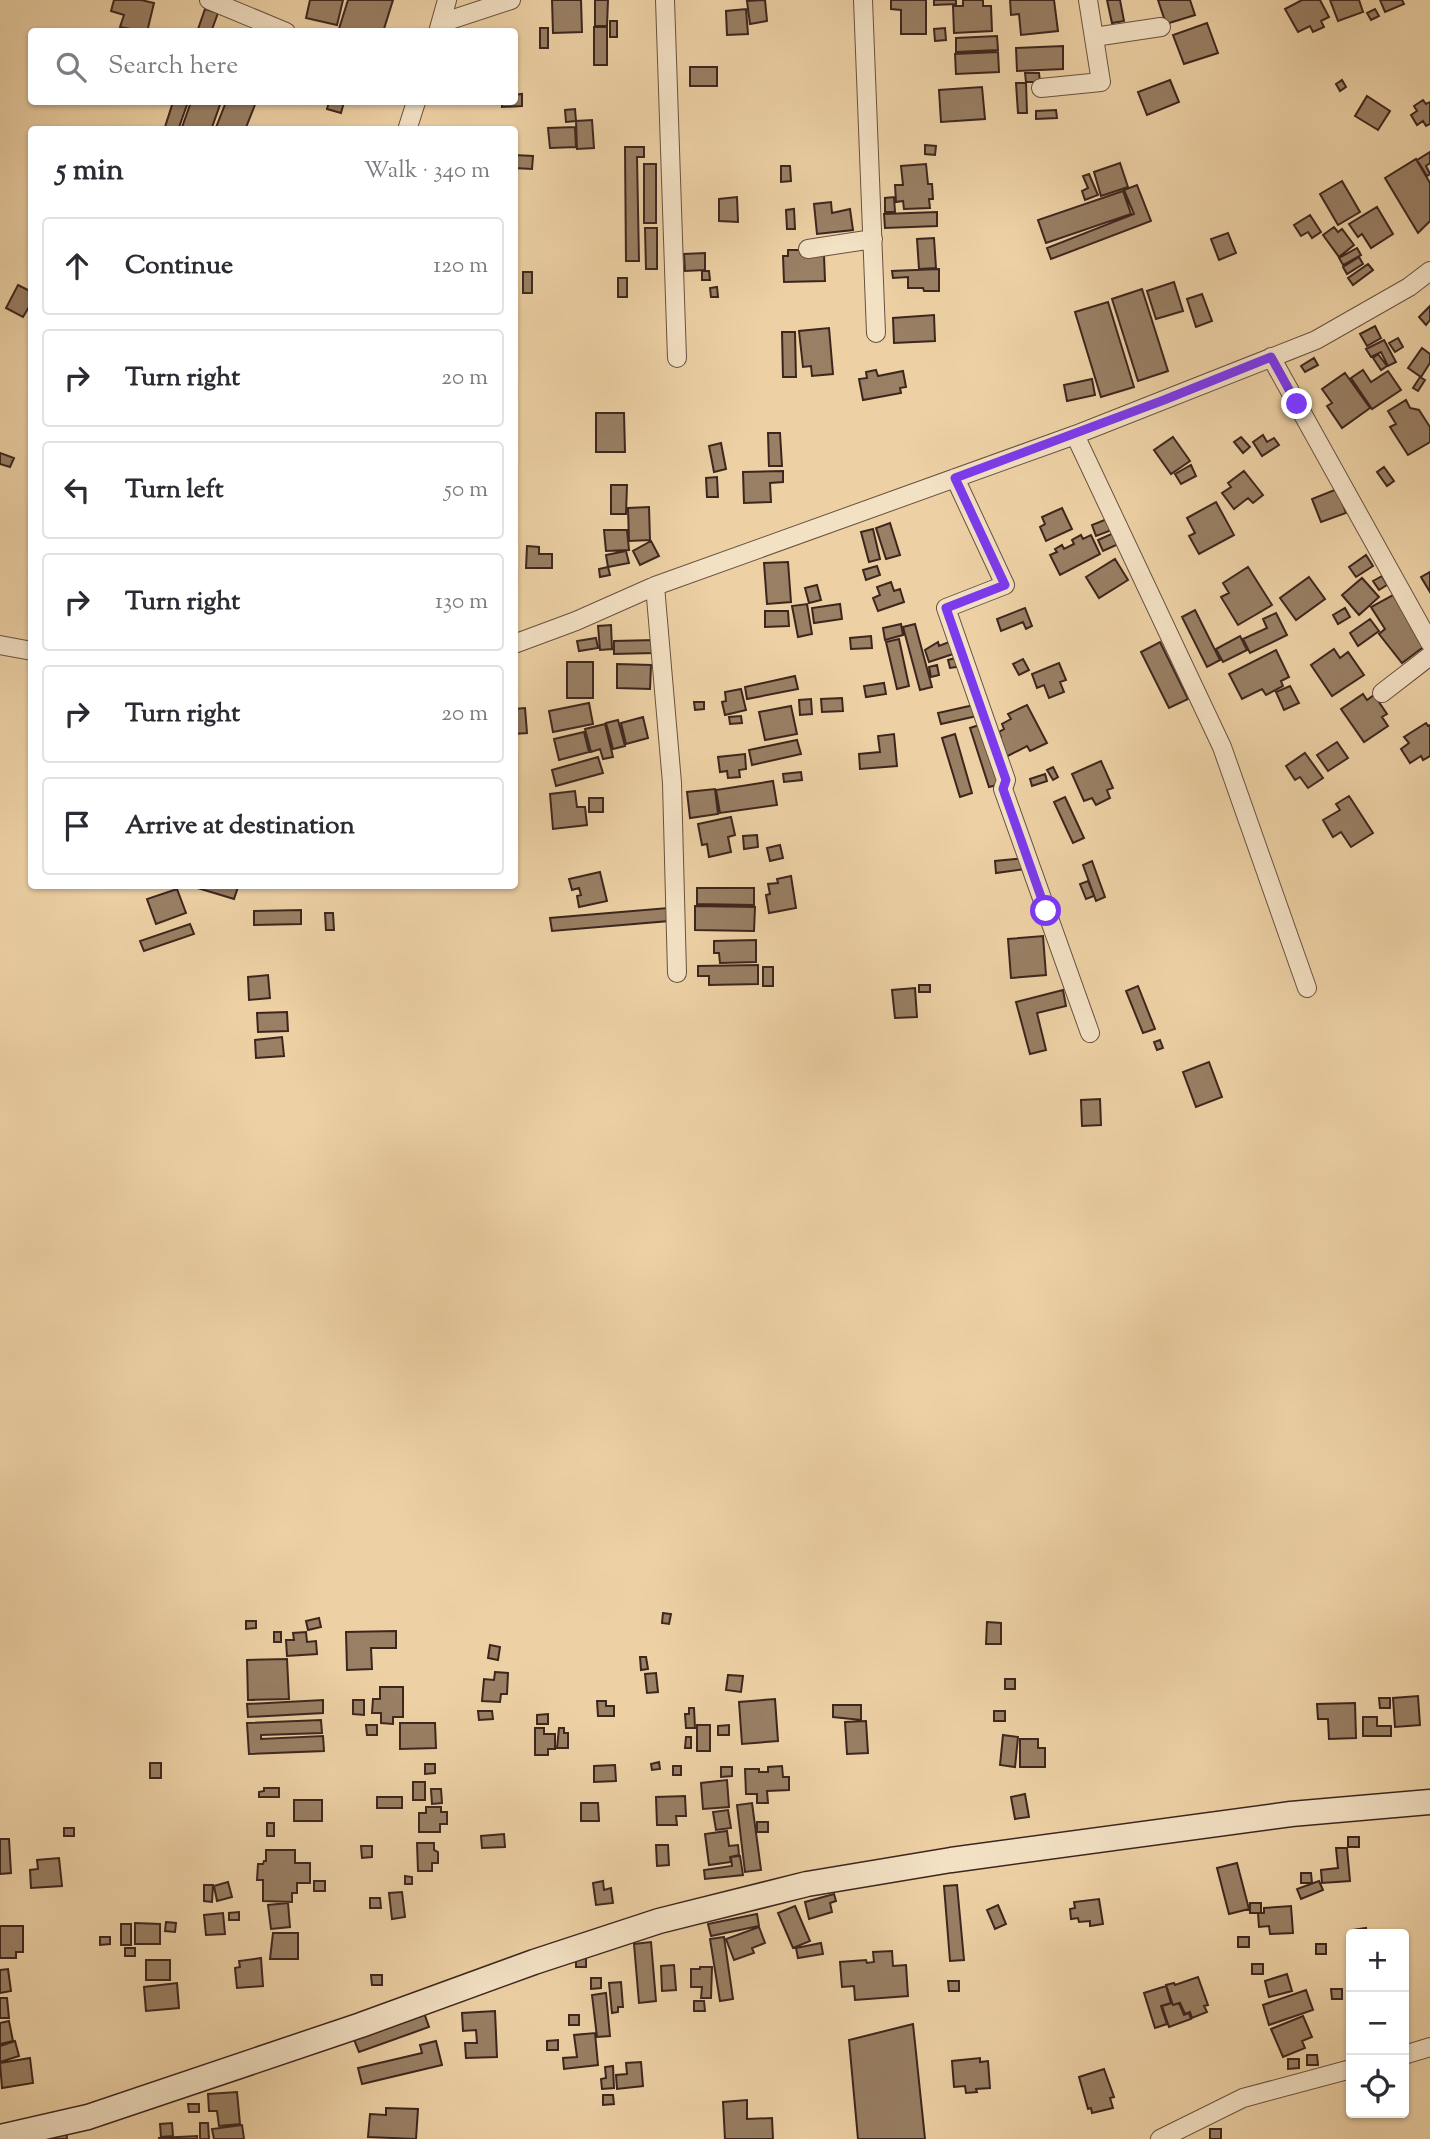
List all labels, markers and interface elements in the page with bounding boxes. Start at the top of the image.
search box [28,28,518,105]
icon: search [52,48,90,86]
text: Search here [108,48,238,85]
text: 5 min [56,150,124,193]
text: Walk · 340 m [364,155,490,188]
icon: ahead [58,247,96,285]
text: Continue [125,248,233,285]
text: 120 m [433,250,488,283]
icon: right [58,359,96,397]
text: Turn right [125,360,240,397]
text: 20 m [441,362,488,395]
route end [1281,388,1312,419]
icon: left [58,471,96,509]
text: Turn left [125,472,224,509]
text: 50 m [444,474,488,507]
icon: right [58,583,96,621]
text: Turn right [125,584,240,621]
text: 130 m [435,586,488,619]
icon: right [58,695,96,733]
text: Turn right [125,696,240,733]
text: 20 m [441,698,488,731]
icon: arrive [58,807,96,845]
text: Arrive at destination [125,808,355,845]
route start [1030,895,1061,926]
map controls [1346,1929,1409,2118]
button: + [1346,1929,1409,1992]
button: − [1346,1992,1409,2055]
button: locate [1346,2055,1409,2118]

